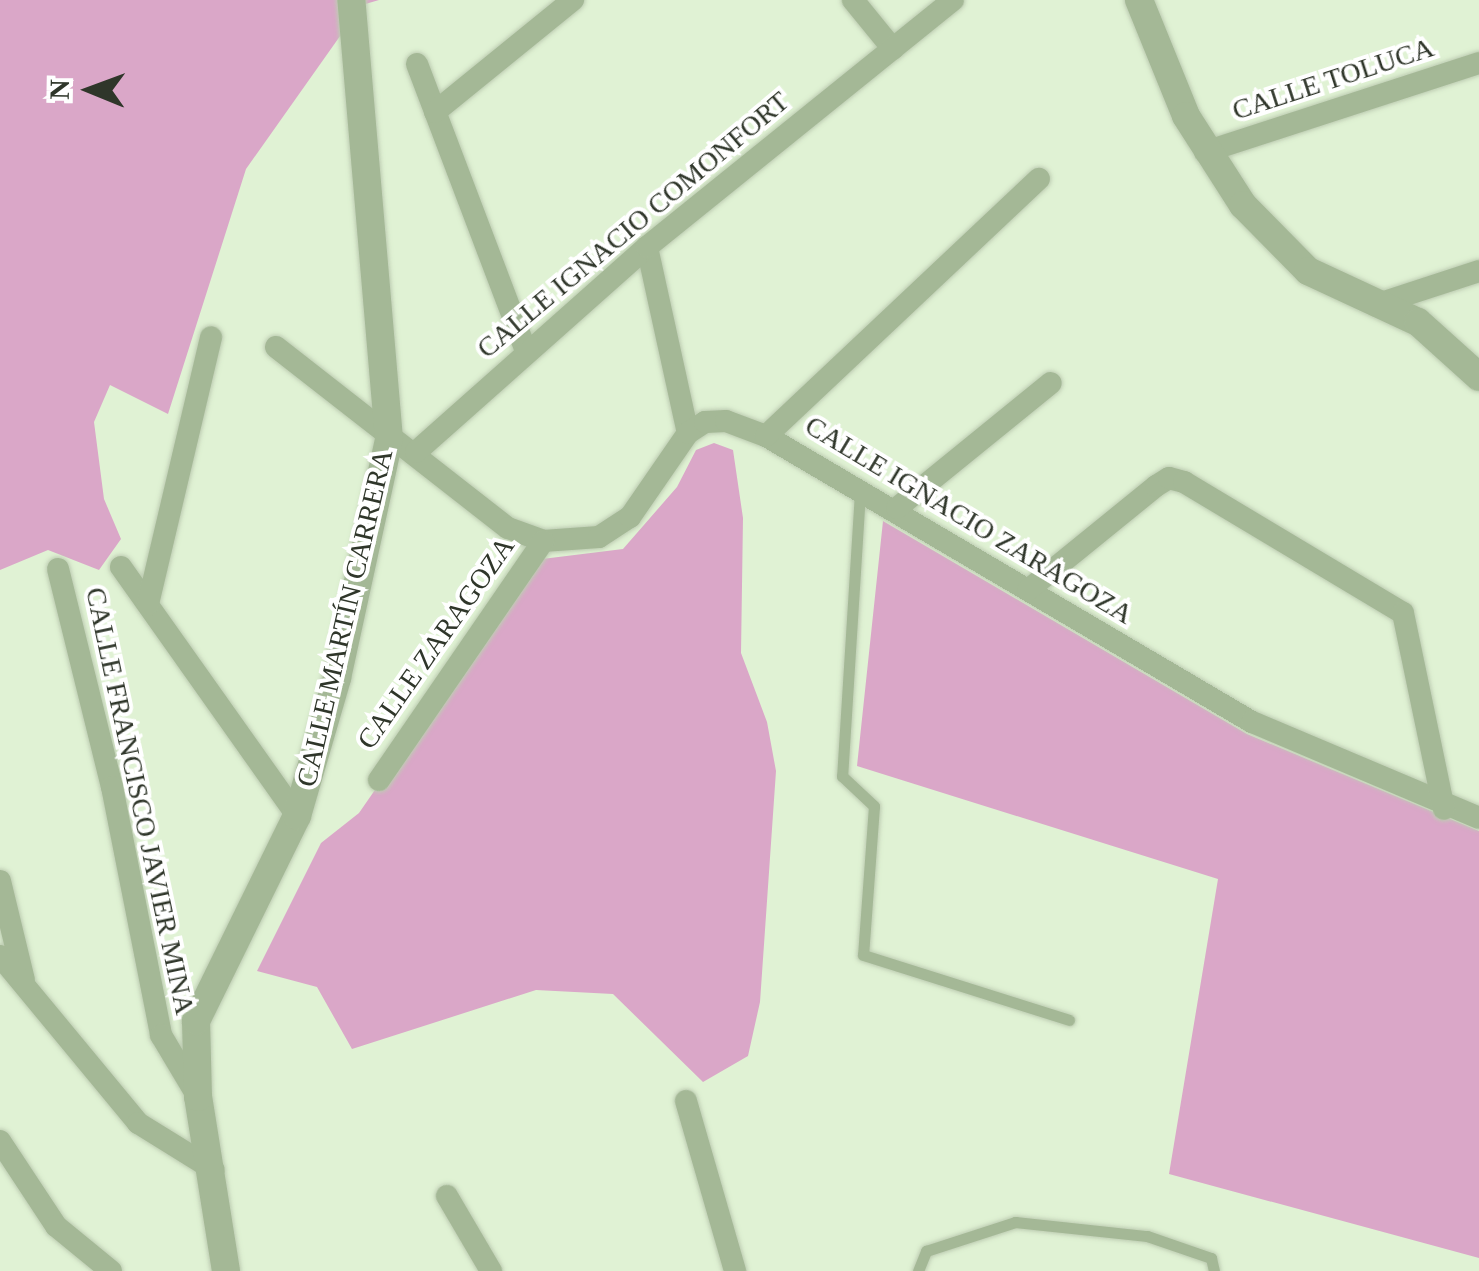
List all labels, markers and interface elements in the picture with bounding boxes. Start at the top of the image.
street label: CALLE TOLUCA [1228,31,1438,127]
north arrow [40,40,140,140]
text: N [44,79,75,100]
street label: CALLE IGNACIO COMONFORT [470,85,796,365]
street label: CALLE IGNACIO ZARAGOZA [799,409,1139,631]
street label: CALLE MARTÍN CARRERA [290,446,400,790]
street label: CALLE ZARAGOZA [350,530,522,756]
street label: CALLE FRANCISCO JAVIER MINA [78,584,202,1018]

